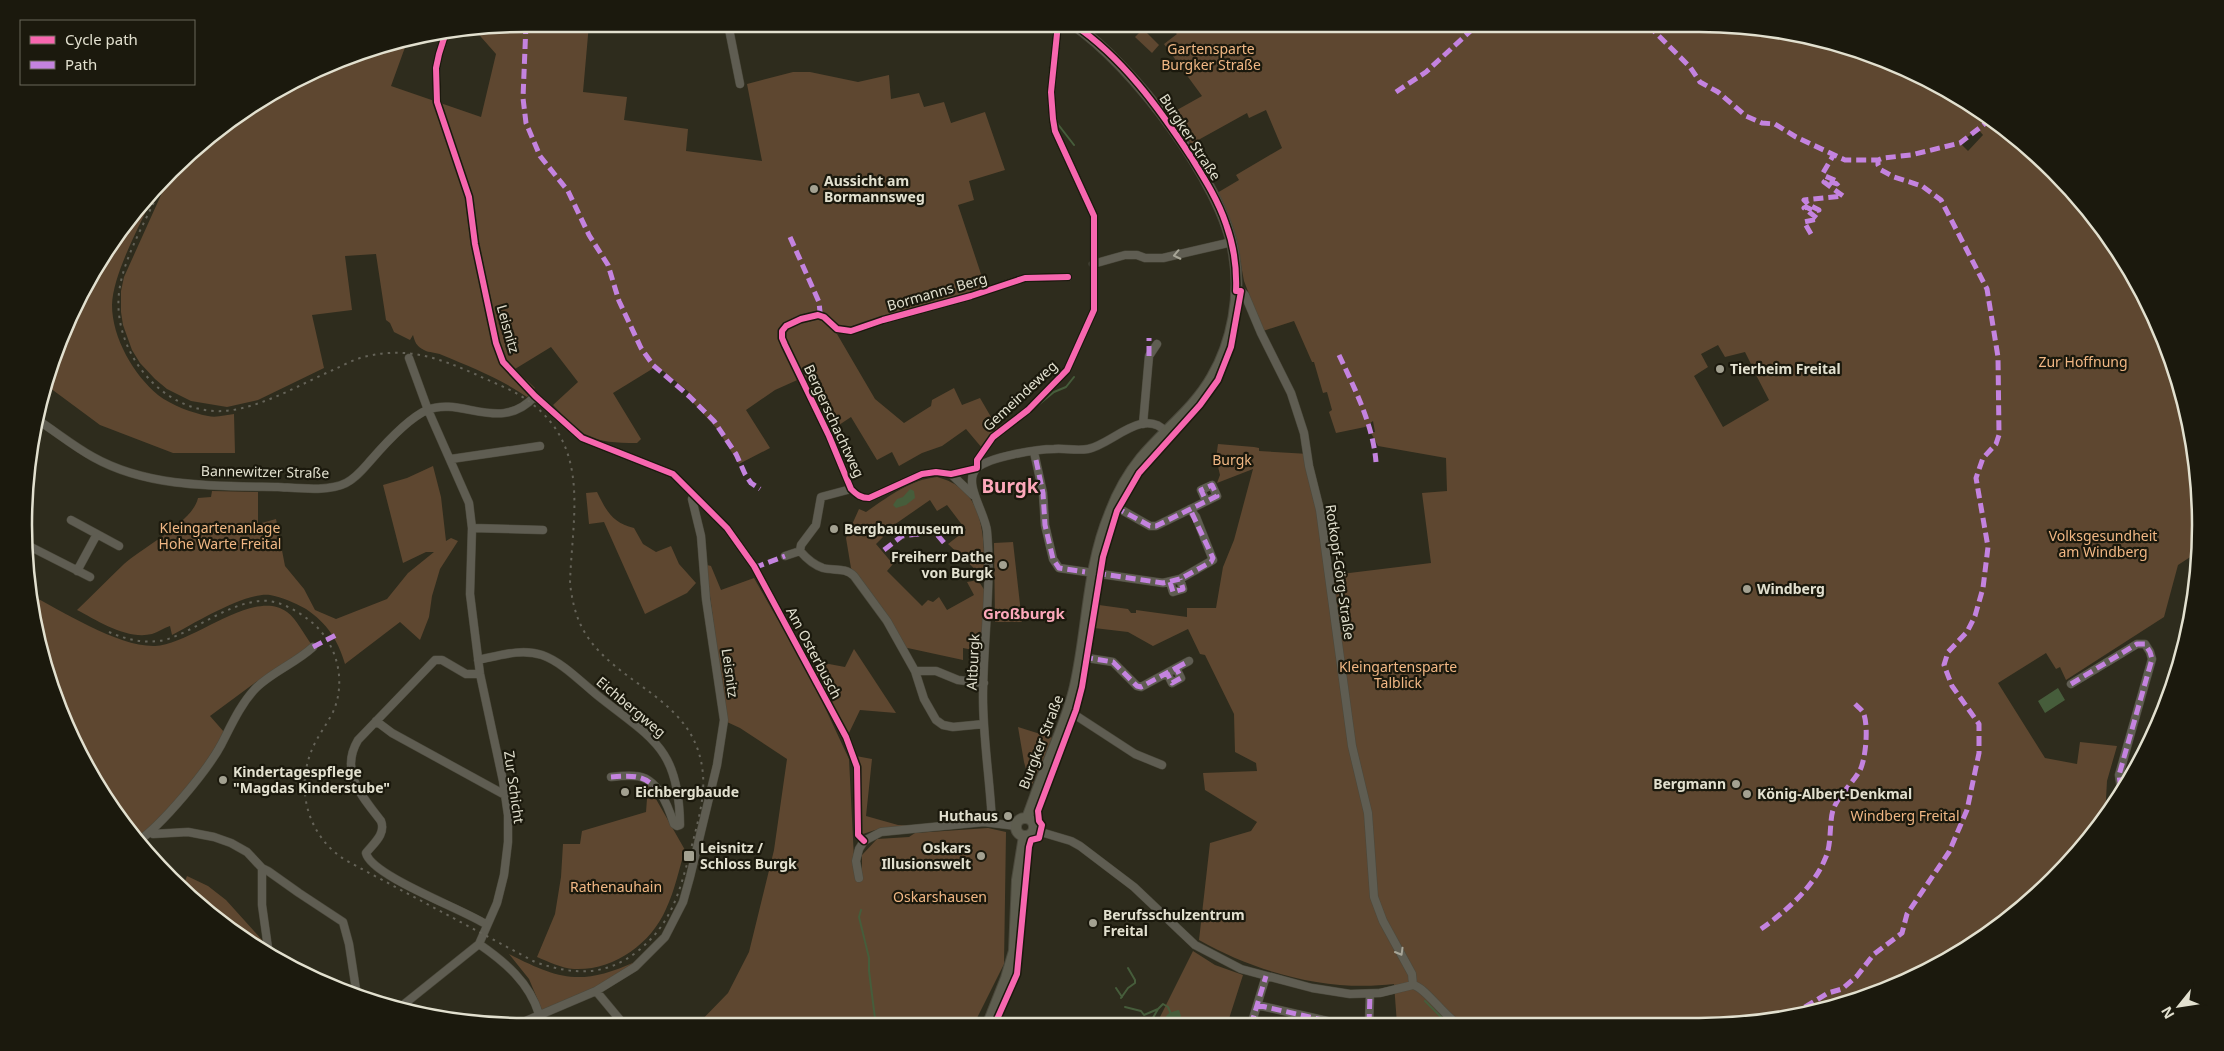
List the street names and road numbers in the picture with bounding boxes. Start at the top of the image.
street label: Burgker Straße [1155,90,1226,184]
street label: Bormanns Berg [885,268,989,315]
street label: Leisnitz [493,302,525,356]
street label: Gemeindeweg [978,356,1061,435]
street label: Bergerschachtweg [800,361,869,480]
street label: Bannewitzer Straße [201,461,329,482]
street label: Rotkopf-Görg-Straße [1322,503,1359,641]
street label: Am Osterbusch [782,604,847,702]
street label: Altburgk [962,633,983,691]
street label: Leisnitz [718,647,743,699]
street label: Eichbergweg [593,672,670,741]
street label: Burgker Straße [1014,692,1067,792]
street label: Zur Schicht [500,749,529,824]

